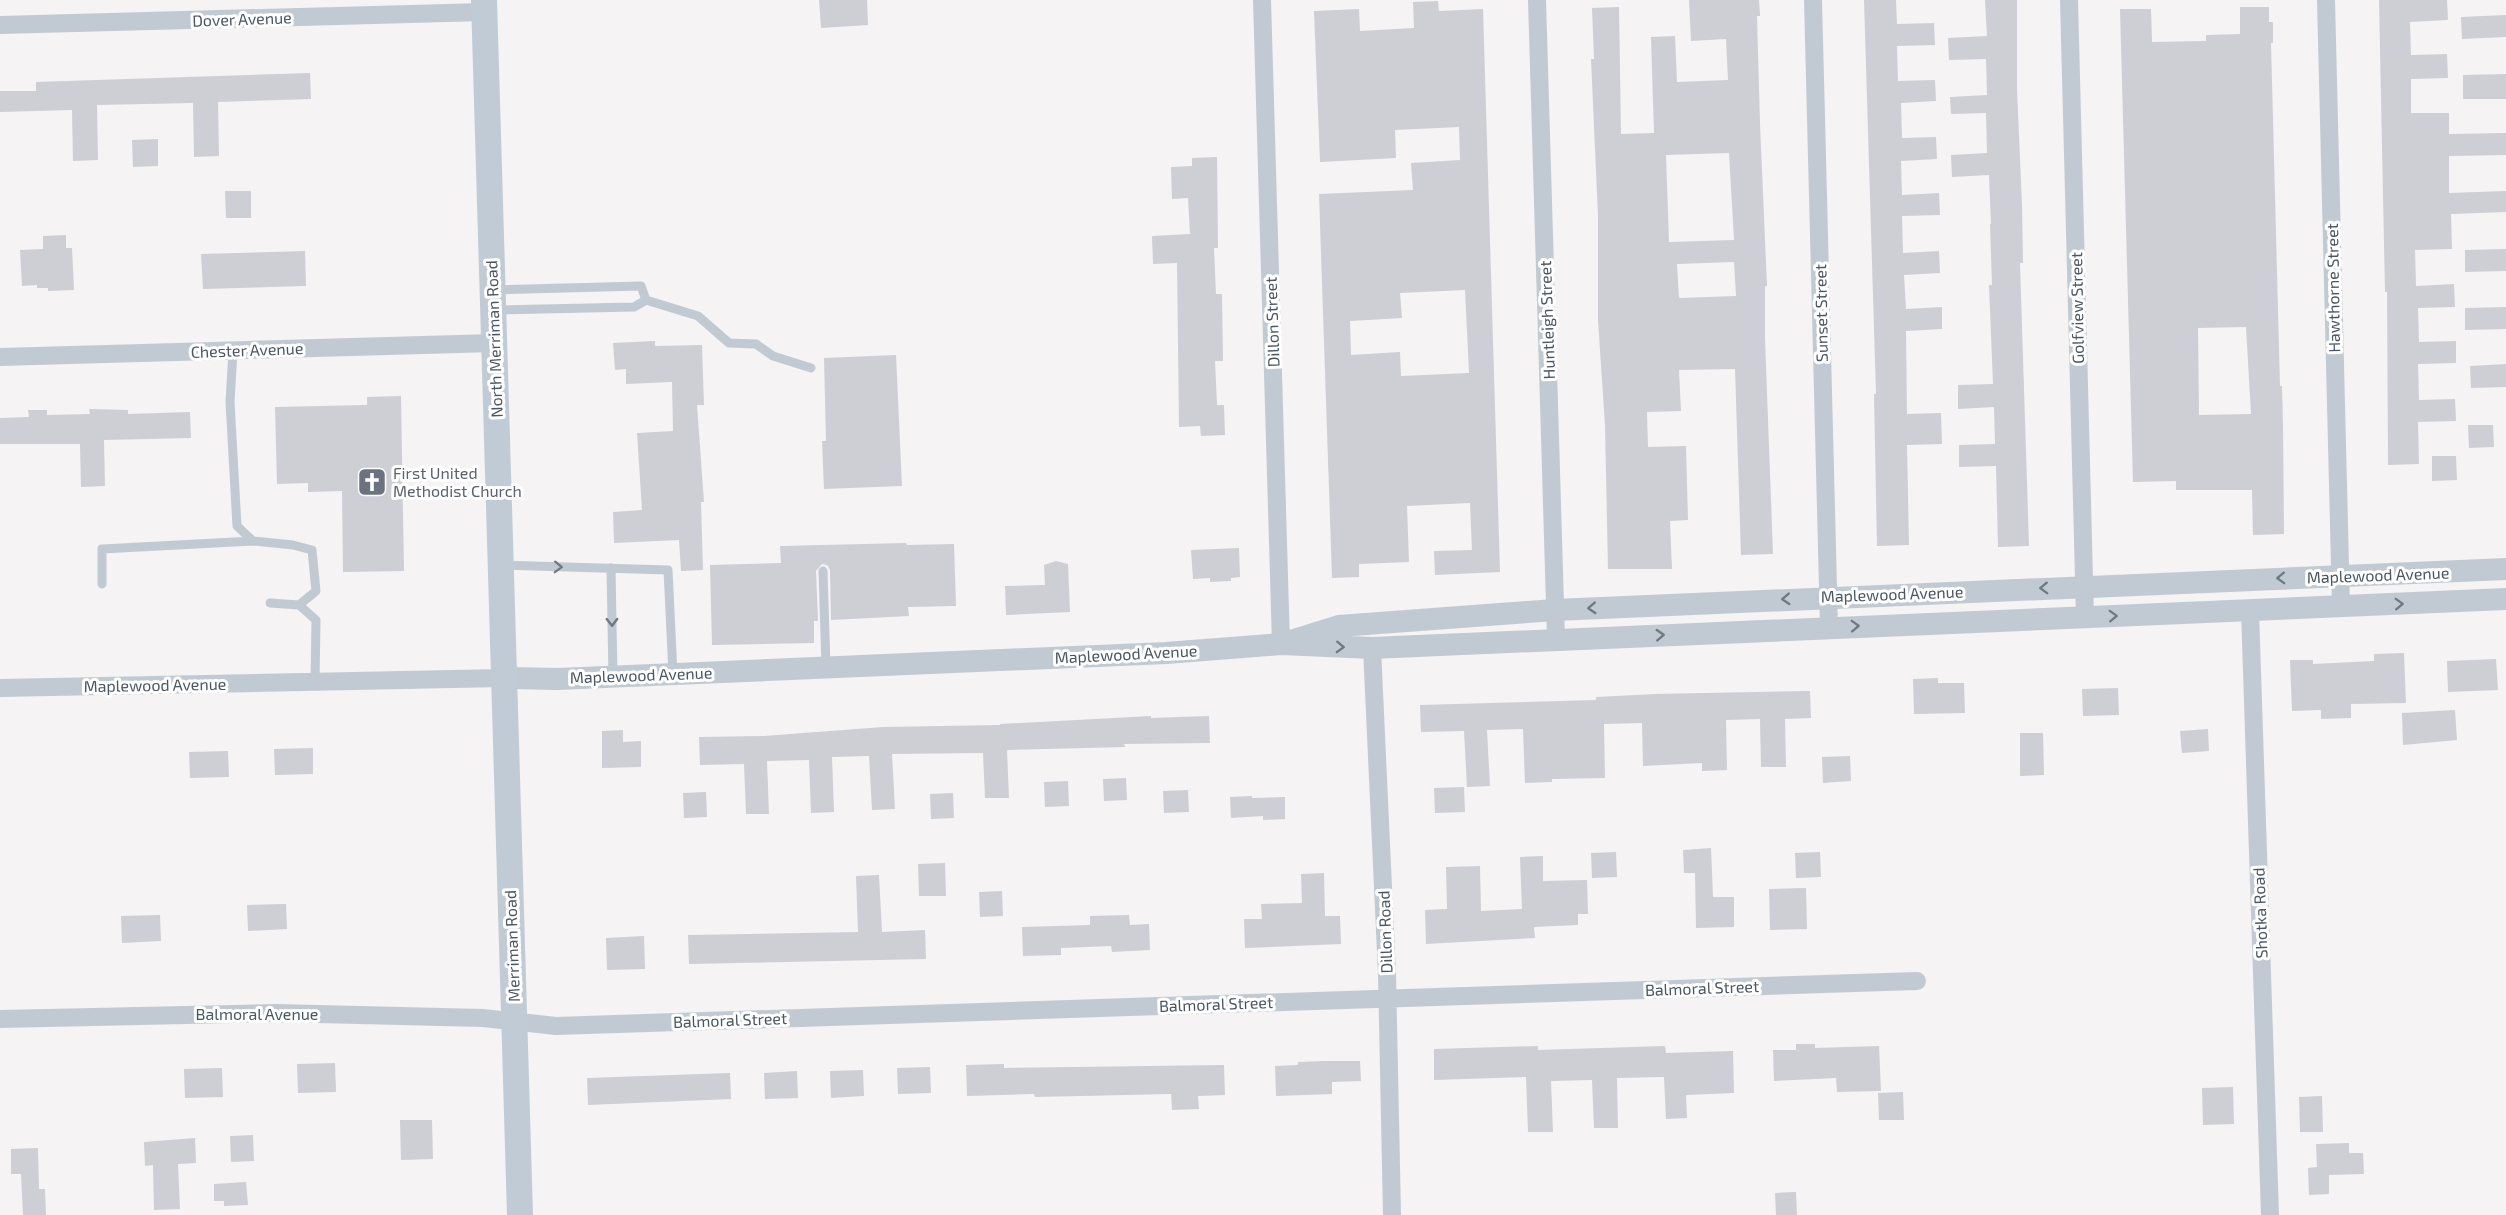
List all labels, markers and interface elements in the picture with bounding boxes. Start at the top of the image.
street label: Dover Avenue [192,7,292,30]
street label: Hawthorne Street [2322,223,2343,353]
street label: Golfview Street [2066,252,2087,364]
street label: North Merriman Road [481,260,506,418]
street label: Huntleigh Street [1535,260,1558,380]
street label: Sunset Street [1810,264,1831,362]
street label: Dillon Street [1260,276,1283,368]
street label: Chester Avenue [190,338,304,361]
place label: First United Methodist Church [393,463,522,500]
church icon: First United Methodist Church [356,466,388,498]
one-way arrow [554,560,563,573]
street label: Maplewood Avenue [2306,563,2450,586]
one-way arrow [2276,572,2285,585]
one-way arrow [2040,581,2049,594]
street label: Maplewood Avenue [1820,582,1964,605]
one-way arrow [1782,592,1791,605]
one-way arrow [2395,597,2404,610]
one-way arrow [1587,602,1596,615]
one-way arrow [2108,609,2117,622]
one-way arrow [606,618,618,627]
one-way arrow [1851,619,1860,632]
one-way arrow [1656,628,1665,641]
street label: Maplewood Avenue [1054,640,1198,667]
one-way arrow [1335,641,1344,654]
street label: Maplewood Avenue [569,663,713,686]
street label: Maplewood Avenue [83,674,227,695]
street label: Shotka Road [2248,867,2271,959]
street label: Merriman Road [500,890,523,1002]
street label: Dillon Road [1374,890,1395,974]
street label: Balmoral Street [1645,976,1759,999]
street label: Balmoral Street [1159,992,1273,1015]
street label: Balmoral Avenue [196,1004,318,1023]
street label: Balmoral Street [673,1008,787,1031]

